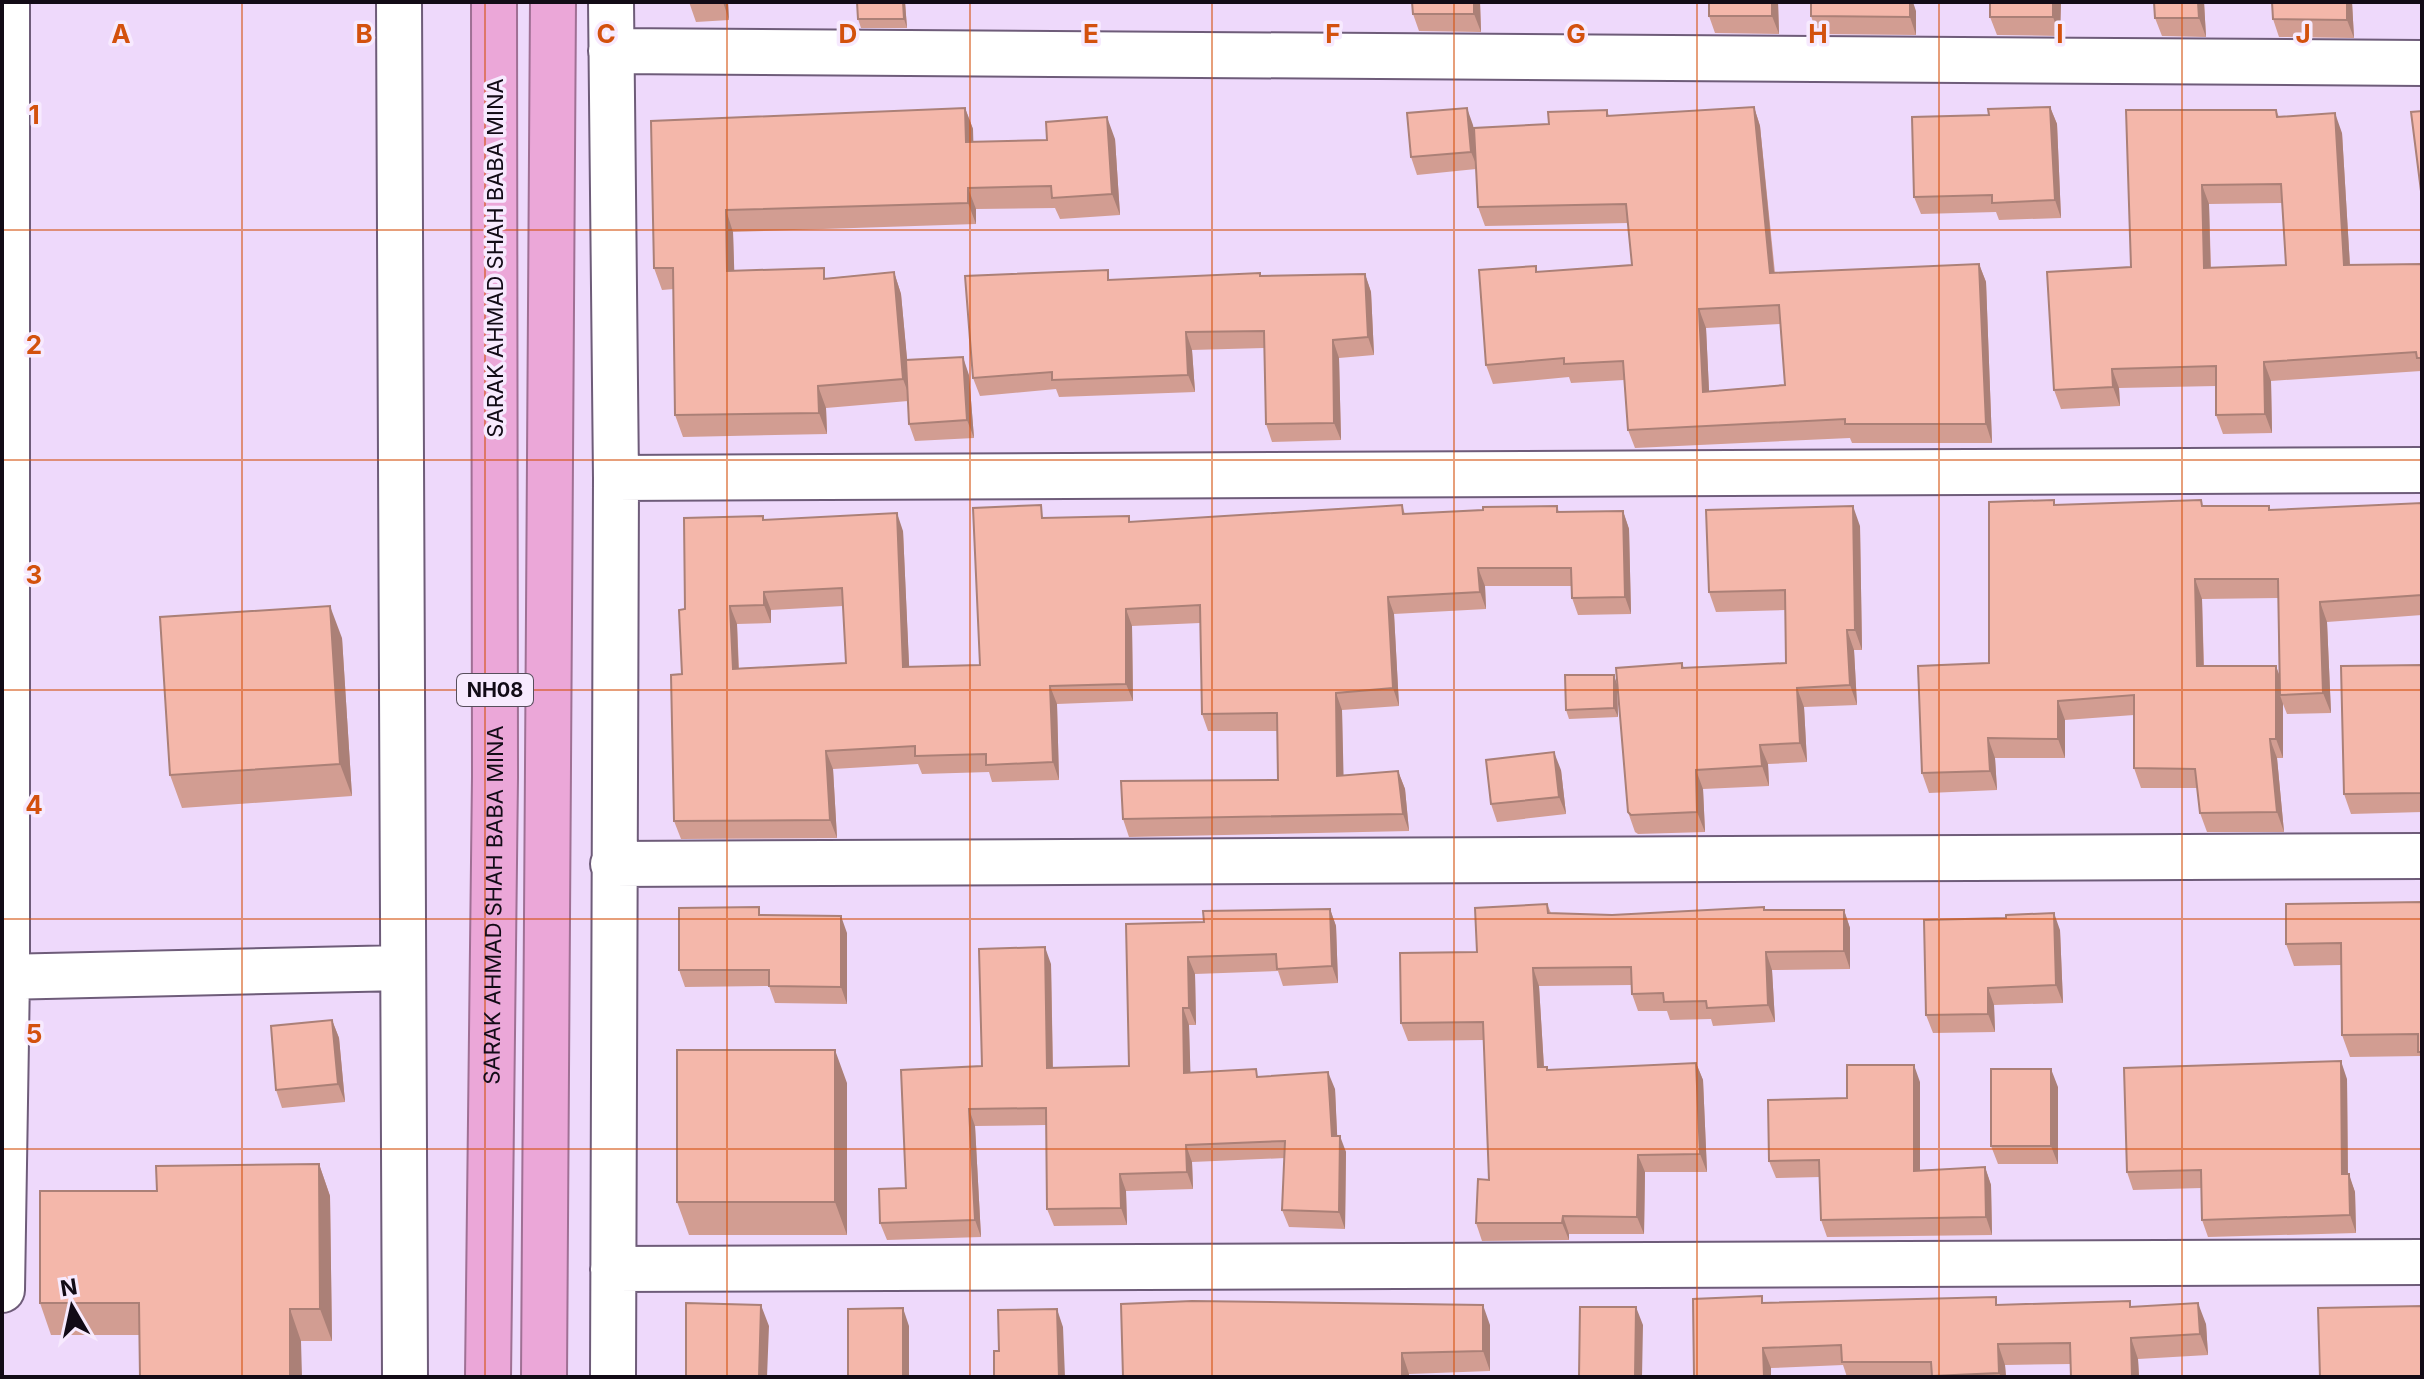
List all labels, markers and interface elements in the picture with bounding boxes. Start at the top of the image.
text: A [111,18,131,49]
text: B [355,18,373,49]
text: C [596,18,616,49]
text: D [839,18,857,49]
text: E [1083,18,1099,49]
text: F [1325,18,1341,49]
text: G [1566,18,1586,49]
text: H [1808,18,1828,49]
text: I [2056,18,2064,49]
text: J [2295,18,2311,49]
street label: SARAK AHMAD SHAH BABA MINA [482,78,508,438]
text: 1 [28,99,40,130]
text: 2 [26,329,42,360]
text: 3 [26,559,42,590]
road number: NH08 [457,674,533,706]
street label: SARAK AHMAD SHAH BABA MINA [478,725,508,1085]
text: 4 [25,789,43,820]
text: 5 [26,1018,42,1049]
north arrow [32,1267,112,1347]
text: N [59,1273,79,1301]

